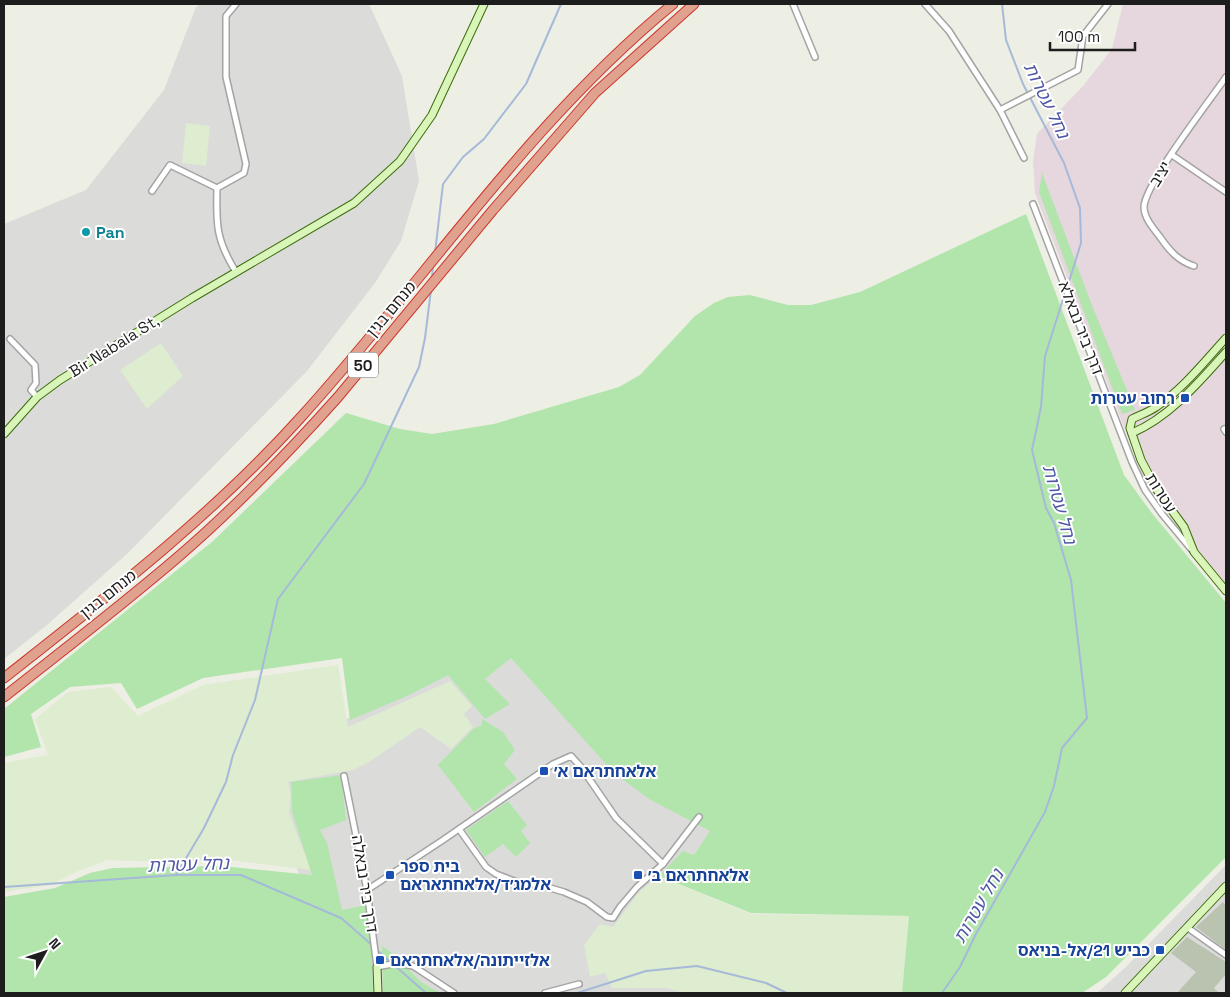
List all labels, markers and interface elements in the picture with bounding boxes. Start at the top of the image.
scale bar [1050,20,1135,52]
text: 100 m [1058,27,1100,46]
water label: נחל עטרות [1019,58,1076,143]
street label: יציב [1144,157,1176,191]
place label: Pan [96,222,125,243]
marker: Pan [80,226,92,238]
street label: מנחם בגין [361,277,421,341]
street label: דרך ביר נבאלא [1053,278,1109,378]
street label: Bir Nabala St, [65,310,163,382]
road number: 50 [348,352,378,378]
place label: רחוב עטרות [1091,388,1175,409]
marker: רחוב עטרות [1179,392,1191,404]
water label: נחל עטרות [1038,462,1083,548]
street label: עטרות [1141,469,1181,517]
street label: מנחם בגין [75,565,141,623]
place label: אלאחתראם א׳ [554,761,656,782]
marker: אלאחתראם א׳ [538,765,550,777]
street label: דרך ביר נבאלה [347,834,383,935]
water label: נחל עטרות [147,851,230,877]
place label: בית ספר אלמג׳ד/אלאחתאראם [400,856,551,895]
water label: נחל עטרות [948,864,1009,947]
place label: אלאחתראם ב׳ [648,865,749,886]
marker: בית ספר אלמג׳ד/אלאחתאראם [384,869,396,881]
marker: אלאחתראם ב׳ [632,869,644,881]
north arrow [20,927,70,977]
text: N [45,934,65,953]
place label: כביש 21/אל-בניאס [1018,940,1150,961]
marker: כביש 21/אל-בניאס [1154,944,1166,956]
place label: אלזייתונה/אלאחתראם [390,950,550,971]
marker: אלזייתונה/אלאחתראם [374,954,386,966]

